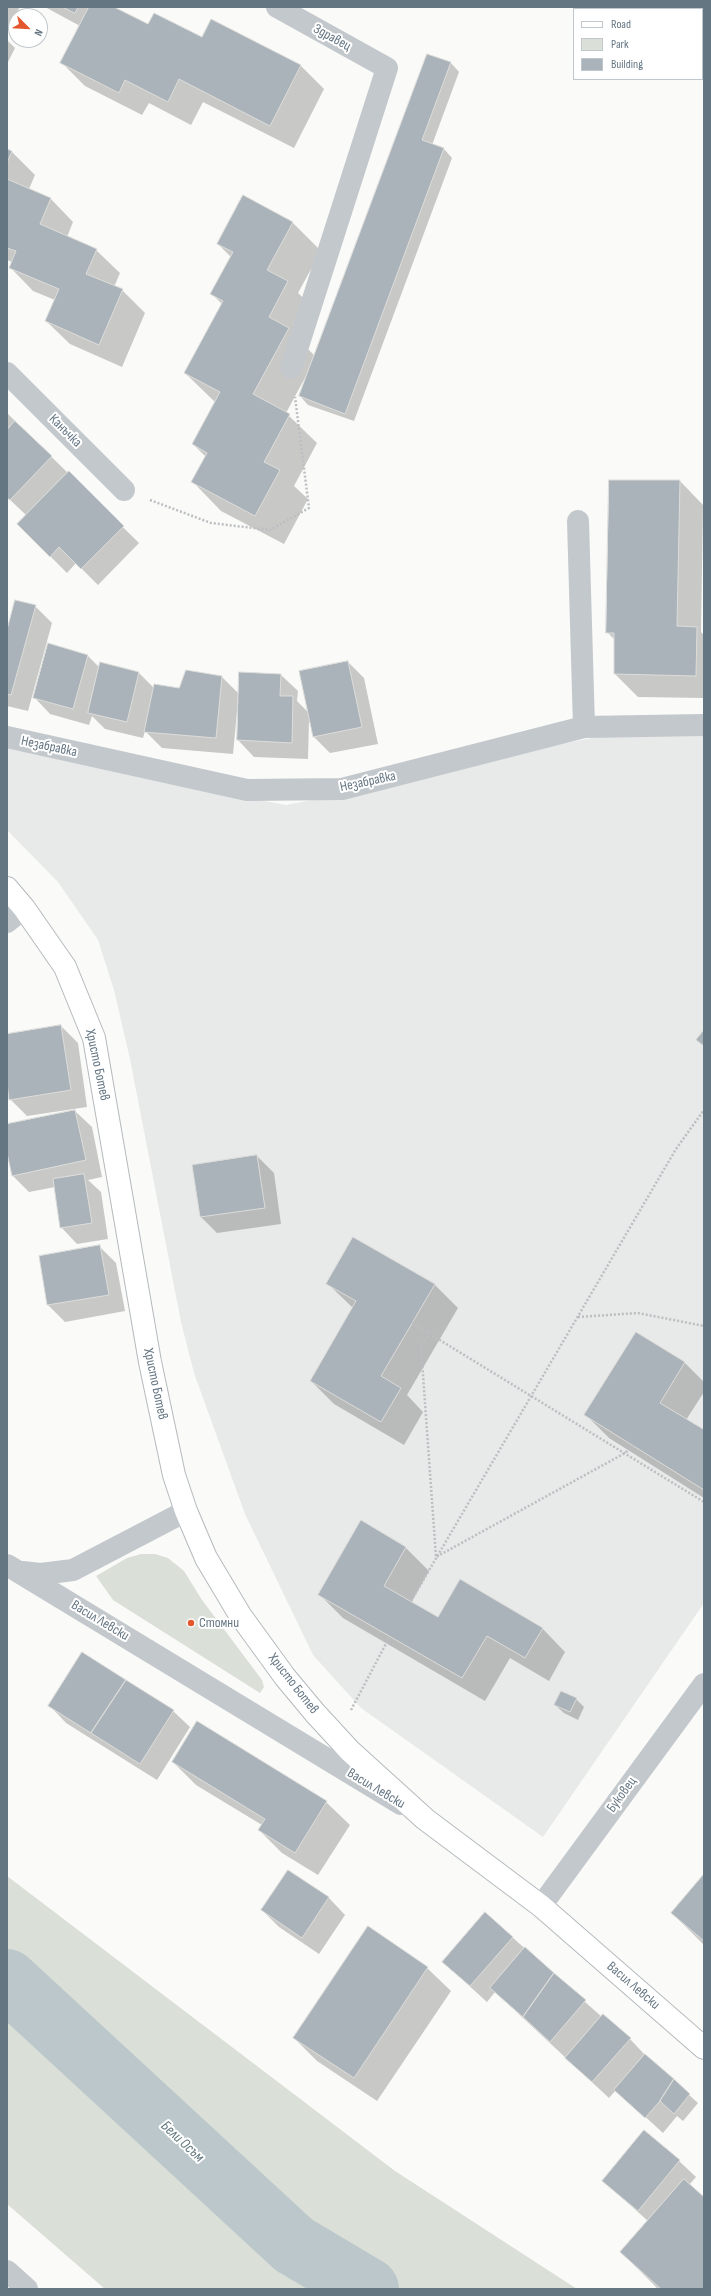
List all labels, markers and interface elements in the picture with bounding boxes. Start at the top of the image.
north arrow [8,8,48,48]
legend [573,8,703,80]
text: Road [611,17,631,32]
street label: Здравец [310,21,354,55]
text: N [31,27,46,38]
text: Park [611,37,629,52]
text: Building [611,57,643,72]
street label: Канъчка [45,411,85,451]
street label: Незабравка [20,733,78,761]
street label: Незабравка [339,768,397,796]
street label: Христо Ботев [81,1028,113,1102]
street label: Христо Ботев [139,1347,171,1421]
street label: Васил Левски [68,1597,132,1645]
place label: Стомни [199,1615,239,1631]
marker: Стомни [186,1618,196,1628]
street label: Христо Ботев [264,1650,322,1718]
street label: Васил Левски [344,1765,408,1813]
street label: Буковец [604,1774,640,1816]
street label: Васил Левски [603,1958,663,2014]
water label: Бели Осъм [157,2117,207,2167]

